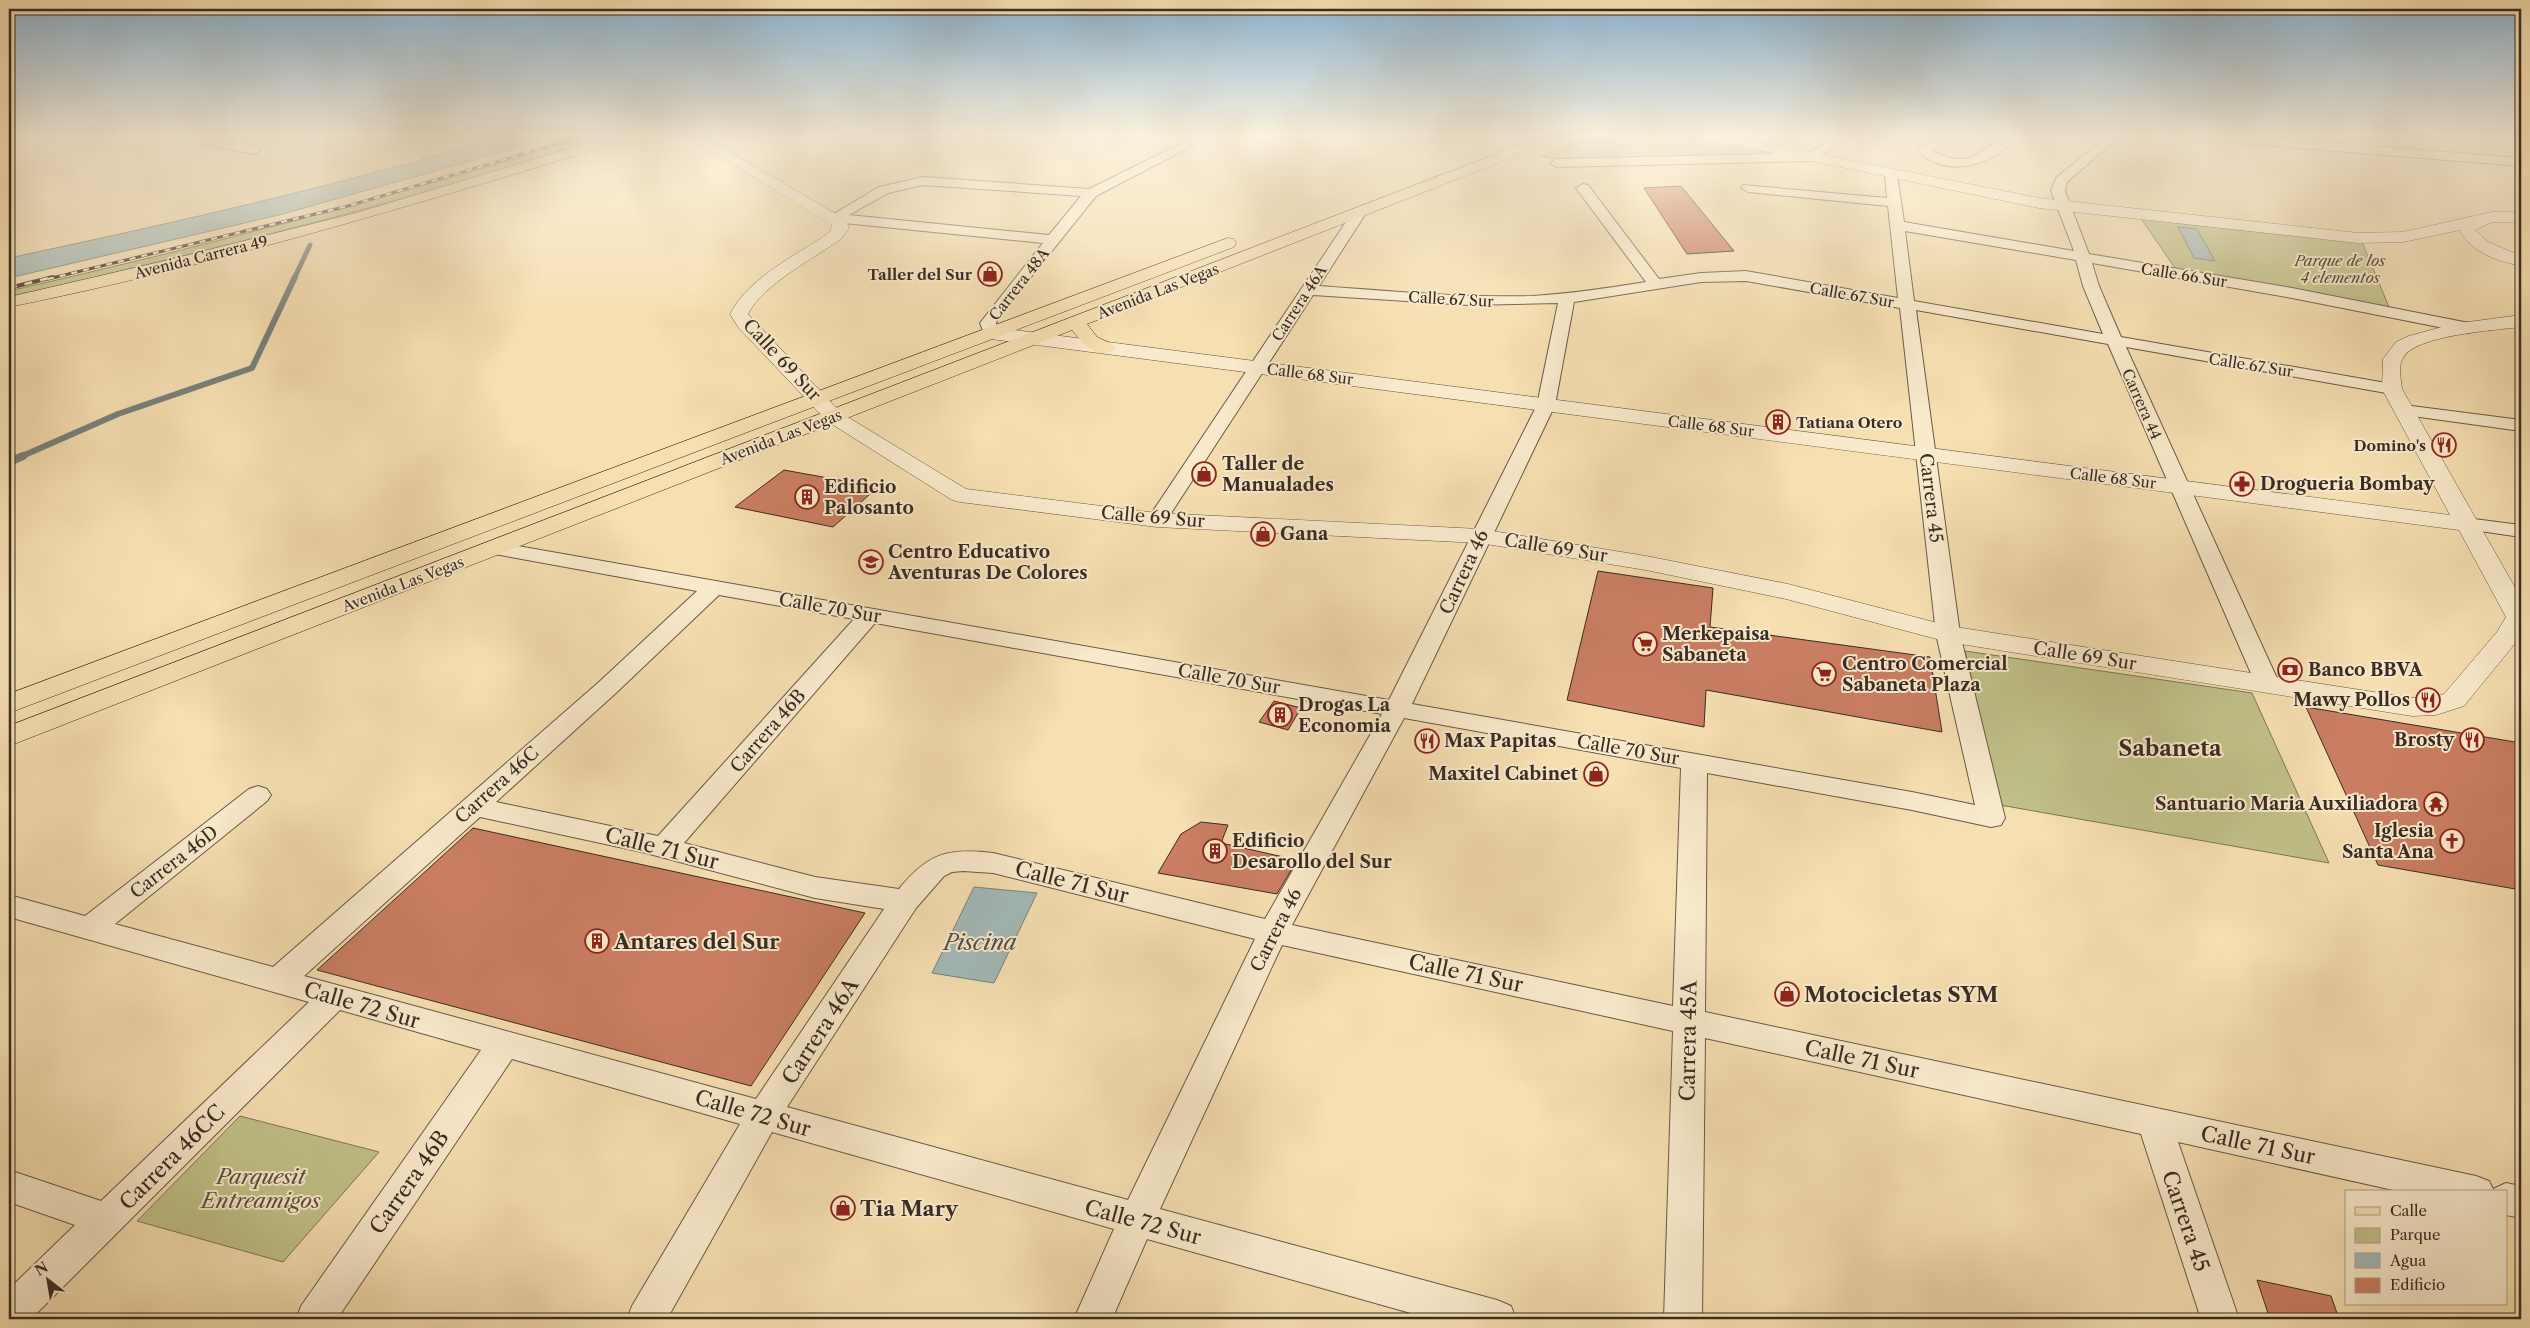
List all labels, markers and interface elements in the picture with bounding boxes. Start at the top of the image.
street label: Avenida Carrera 49 [131,231,270,283]
street label: Carrera 48A [985,243,1054,324]
park label: Parque de los 4 elementos [2294,251,2386,287]
street label: Avenida Las Vegas [1093,259,1222,323]
street label: Calle 66 Sur [2140,259,2229,291]
shop icon: Taller del Sur [977,261,1003,287]
street label: Carrera 46A [1267,261,1331,345]
place label: Taller del Sur [868,265,973,284]
street label: Calle 67 Sur [1808,278,1896,312]
street label: Calle 67 Sur [1408,287,1495,311]
street label: Calle 69 Sur [738,314,826,406]
street label: Calle 67 Sur [2207,349,2295,381]
street label: Calle 68 Sur [1266,359,1355,389]
street label: Carrera 44 [2118,366,2166,442]
street label: Avenida Las Vegas [716,405,845,469]
building icon: Tatiana Otero [1765,409,1791,435]
street label: Calle 68 Sur [1667,411,1756,441]
place label: Tatiana Otero [1796,413,1902,432]
restaurant icon: Domino's [2431,432,2457,458]
place label: Domino's [2353,436,2426,455]
street label: Carrera 45 [1915,452,1947,544]
place label: Taller de Manualades [1222,453,1334,496]
shop icon: Taller de Manualades [1191,461,1217,487]
street label: Calle 68 Sur [2069,463,2158,493]
pharmacy icon: Drogueria Bombay [2229,471,2255,497]
place label: Drogueria Bombay [2260,473,2435,495]
place label: Edificio Palosanto [824,476,914,519]
building icon: Edificio Palosanto [794,484,820,510]
street label: Calle 69 Sur [1100,501,1206,533]
shop icon: Gana [1250,521,1276,547]
place label: Gana [1280,523,1329,545]
street label: Carrera 46 [1435,526,1493,618]
street label: Calle 69 Sur [1503,529,1610,567]
place label: Centro Educativo Aventuras De Colores [887,541,1088,584]
school or university icon: Centro Educativo Aventuras De Colores [858,549,884,575]
street label: Avenida Las Vegas [338,552,467,616]
street label: Calle 70 Sur [777,588,883,628]
place label: Merkepaisa Sabaneta [1662,623,1771,666]
supermarket icon: Merkepaisa Sabaneta [1632,631,1658,657]
street label: Calle 69 Sur [2032,637,2139,675]
place label: Centro Comercial Sabaneta Plaza [1842,653,2008,696]
bank icon: Banco BBVA [2277,657,2303,683]
street label: Calle 70 Sur [1176,659,1282,699]
place label: Banco BBVA [2308,659,2424,681]
supermarket icon: Centro Comercial Sabaneta Plaza [1811,661,1837,687]
street label: Carrera 46B [726,685,810,777]
restaurant icon: Mawy Pollos [2415,687,2441,713]
place label: Mawy Pollos [2293,689,2410,711]
place label: Drogas La Economia [1298,694,1392,737]
building icon: Drogas La Economia [1267,702,1293,728]
restaurant icon: Brosty [2459,727,2485,753]
restaurant icon: Max Papitas [1414,728,1440,754]
place label: Brosty [2394,729,2455,751]
place label: Max Papitas [1444,730,1556,752]
street label: Calle 70 Sur [1575,730,1681,770]
district label: Sabaneta [2118,735,2222,762]
street label: Carrera 46C [451,742,543,828]
shop icon: Maxitel Cabinet [1583,761,1609,787]
place label: Maxitel Cabinet [1428,763,1579,785]
temple icon: Santuario Maria Auxiliadora [2423,791,2449,817]
place label: Santuario Maria Auxiliadora [2155,793,2419,815]
place label: Iglesia Santa Ana [2342,820,2435,863]
street label: Carrera 46D [126,821,222,903]
street label: Calle 71 Sur [603,822,722,874]
church icon: Iglesia Santa Ana [2439,828,2465,854]
place label: Edificio Desarollo del Sur [1232,830,1392,873]
building icon: Edificio Desarollo del Sur [1202,838,1228,864]
street label: Calle 71 Sur [1013,856,1132,908]
street label: Carrera 46 [1246,885,1306,975]
building icon: Antares del Sur [584,928,610,954]
place label: Antares del Sur [613,929,780,954]
water label: Piscina [941,929,1017,956]
street label: Calle 71 Sur [1407,949,1526,997]
street label: Carrera 46A [776,973,864,1089]
street label: Calle 72 Sur [301,977,423,1034]
street label: Carrera 45A [1674,980,1702,1102]
shop icon: Motocicletas SYM [1774,981,1800,1007]
place label: Motocicletas SYM [1804,982,1998,1007]
street label: Calle 71 Sur [1803,1035,1922,1083]
street label: Calle 72 Sur [692,1085,814,1142]
street label: Carrera 46CC [114,1099,230,1215]
street label: Calle 71 Sur [2199,1121,2318,1169]
street label: Carrera 46B [364,1125,454,1239]
park label: Parquesit Entreamigos [199,1164,322,1213]
street label: Carrera 45 [2157,1167,2215,1275]
legend [2345,1190,2508,1306]
street label: Calle 72 Sur [1082,1194,1204,1250]
shop icon: Tia Mary [830,1195,856,1221]
place label: Tia Mary [860,1196,959,1221]
text: Calle [2390,1201,2427,1220]
text: Parque [2390,1225,2440,1244]
text: Agua [2389,1251,2426,1270]
north arrow [22,1256,72,1306]
text: N [31,1258,51,1280]
text: Edificio [2390,1275,2445,1294]

